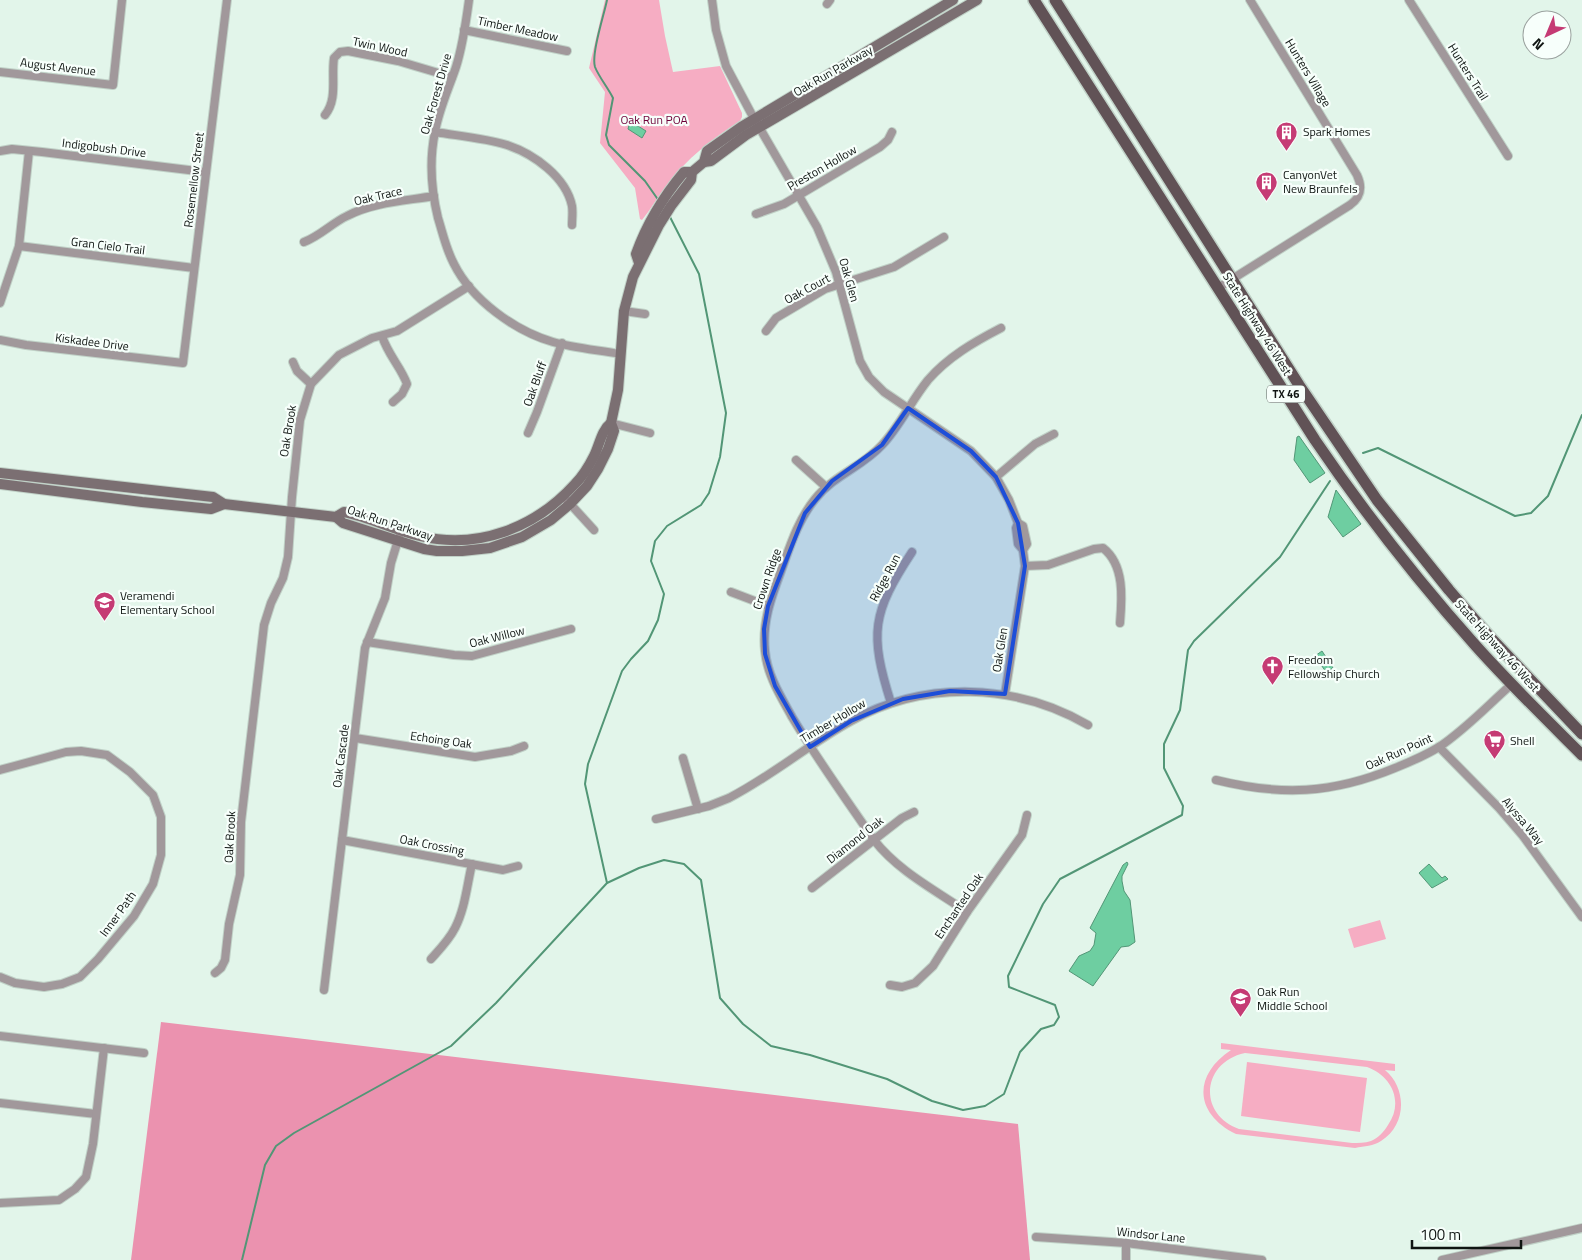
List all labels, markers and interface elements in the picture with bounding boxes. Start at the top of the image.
north arrow [1522,10,1572,60]
street label: Timber Meadow [476,11,560,46]
street label: Twin Wood [351,31,409,62]
text: N [1527,34,1548,56]
street label: Hunters Village [1280,35,1336,111]
street label: Hunters Trail [1443,39,1494,104]
street label: Oak Run Parkway [789,40,876,101]
street label: Oak Forest Drive [415,51,456,137]
street label: August Avenue [19,52,97,81]
park label: Oak Run POA [620,110,688,129]
building icon: Spark Homes [1275,120,1299,151]
place label: Spark Homes [1303,122,1371,141]
street label: Rosemellow Street [178,130,209,229]
street label: Indigobush Drive [61,133,147,162]
street label: Preston Hollow [783,140,860,195]
place label: CanyonVet New Braunfels [1283,165,1358,198]
building icon: CanyonVet New Braunfels [1255,170,1279,201]
street label: Oak Trace [352,181,404,210]
street label: Gran Cielo Trail [70,232,146,259]
street label: Oak Glen [834,256,865,304]
street label: Oak Court [780,268,834,309]
street label: State Highway 46 West [1218,268,1297,380]
street label: Kiskadee Drive [54,328,130,355]
street label: Oak Bluff [518,359,551,409]
road number: TX 46 [1267,386,1305,402]
street label: Oak Brook [274,403,301,458]
street label: Oak Run Parkway [345,500,436,545]
street label: Crown Ridge [747,546,786,612]
street label: Ridge Run [864,551,905,605]
place label: Veramendi Elementary School [120,586,214,619]
school or university icon: Veramendi Elementary School [92,591,116,622]
street label: State Highway 46 West [1451,595,1545,697]
street label: Oak Willow [467,620,527,653]
street label: Oak Glen [987,626,1012,674]
place label: Freedom Fellowship Church [1288,650,1380,683]
church icon: Freedom Fellowship Church [1260,655,1284,686]
street label: Timber Hollow [796,694,869,748]
street label: Oak Cascade [327,723,354,789]
street label: Echoing Oak [409,726,473,753]
street label: Oak Run Point [1362,728,1436,775]
supermarket icon: Shell [1482,729,1506,760]
place label: Shell [1510,731,1535,750]
street label: Alyssa Way [1498,792,1549,849]
street label: Oak Brook [219,810,240,864]
street label: Diamond Oak [822,811,887,868]
street label: Oak Crossing [398,829,466,860]
street label: Enchanted Oak [929,869,988,943]
street label: Inner Path [95,887,141,940]
place label: Oak Run Middle School [1257,982,1328,1015]
school or university icon: Oak Run Middle School [1229,987,1253,1018]
scale bar [1412,1218,1521,1250]
street label: Windsor Lane [1116,1221,1186,1248]
text: 100 m [1420,1223,1461,1246]

